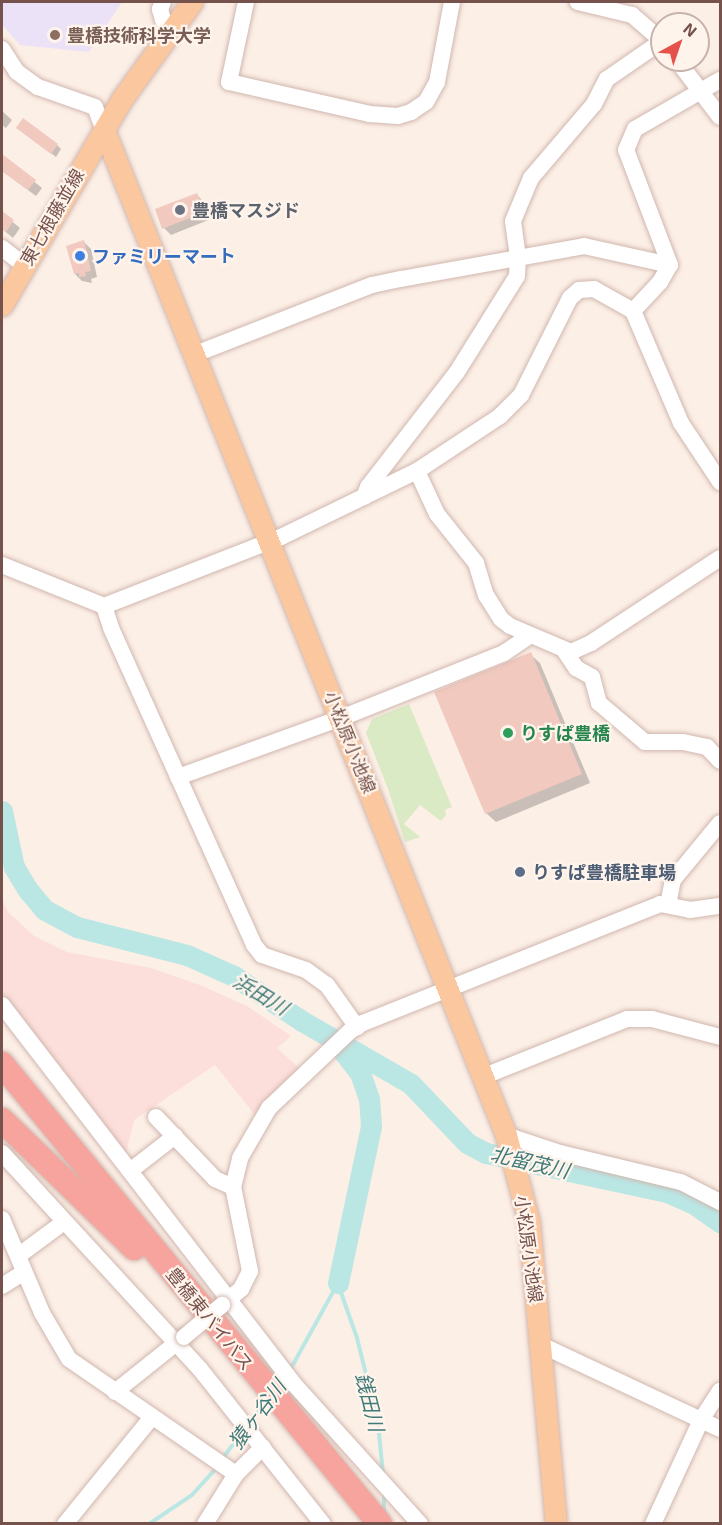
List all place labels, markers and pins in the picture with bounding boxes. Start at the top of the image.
place label: 豊橋技術科学大学 [67,24,211,46]
marker: 豊橋技術科学大学 [48,28,62,42]
place label: 豊橋マスジド [192,199,300,221]
marker: 豊橋マスジド [173,203,187,217]
place label: ファミリーマート [92,245,236,267]
marker: ファミリーマート [73,249,87,263]
place label: りすぱ豊橋 [520,722,610,744]
marker: りすぱ豊橋 [501,726,515,740]
place label: りすぱ豊橋駐車場 [532,861,676,883]
marker: りすぱ豊橋駐車場 [513,865,527,879]

